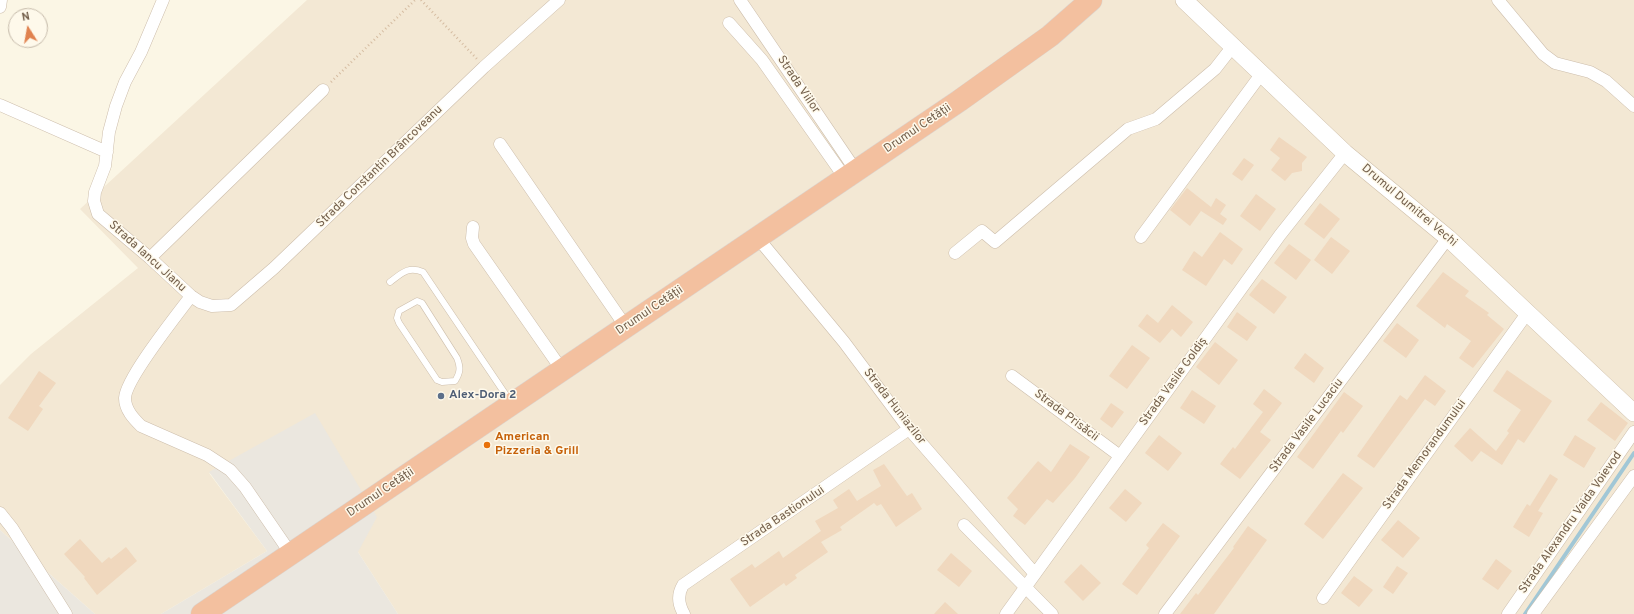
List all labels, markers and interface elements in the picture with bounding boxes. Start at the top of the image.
north arrow [8,8,48,48]
text: N [21,10,31,25]
street label: Strada Viilor [773,53,823,117]
street label: Drumul Cetății [882,101,954,157]
street label: Strada Constantin Brâncoveanu [314,103,446,231]
street label: Drumul Dumitrei Vechi [1358,162,1460,250]
street label: Strada Iancu Jianu [105,218,189,296]
street label: Drumul Cetății [614,283,686,339]
street label: Strada Vasile Goldiș [1137,335,1211,429]
street label: Strada Huniazilor [860,366,928,448]
street label: Strada Vasile Lucaciu [1267,376,1347,476]
street label: Strada Prisăcii [1031,387,1101,445]
place label: Alex-Dora 2 [449,389,516,403]
marker: Alex-Dora 2 [436,391,446,401]
street label: Strada Memorandumului [1380,397,1470,513]
place label: American Pizzeria & Grill [495,431,579,459]
marker: American Pizzeria & Grill [482,440,492,450]
street label: Strada Alexandru Vaida Voievod [1516,449,1626,597]
street label: Drumul Cetății [345,465,417,521]
street label: Strada Bastionului [738,484,828,550]

